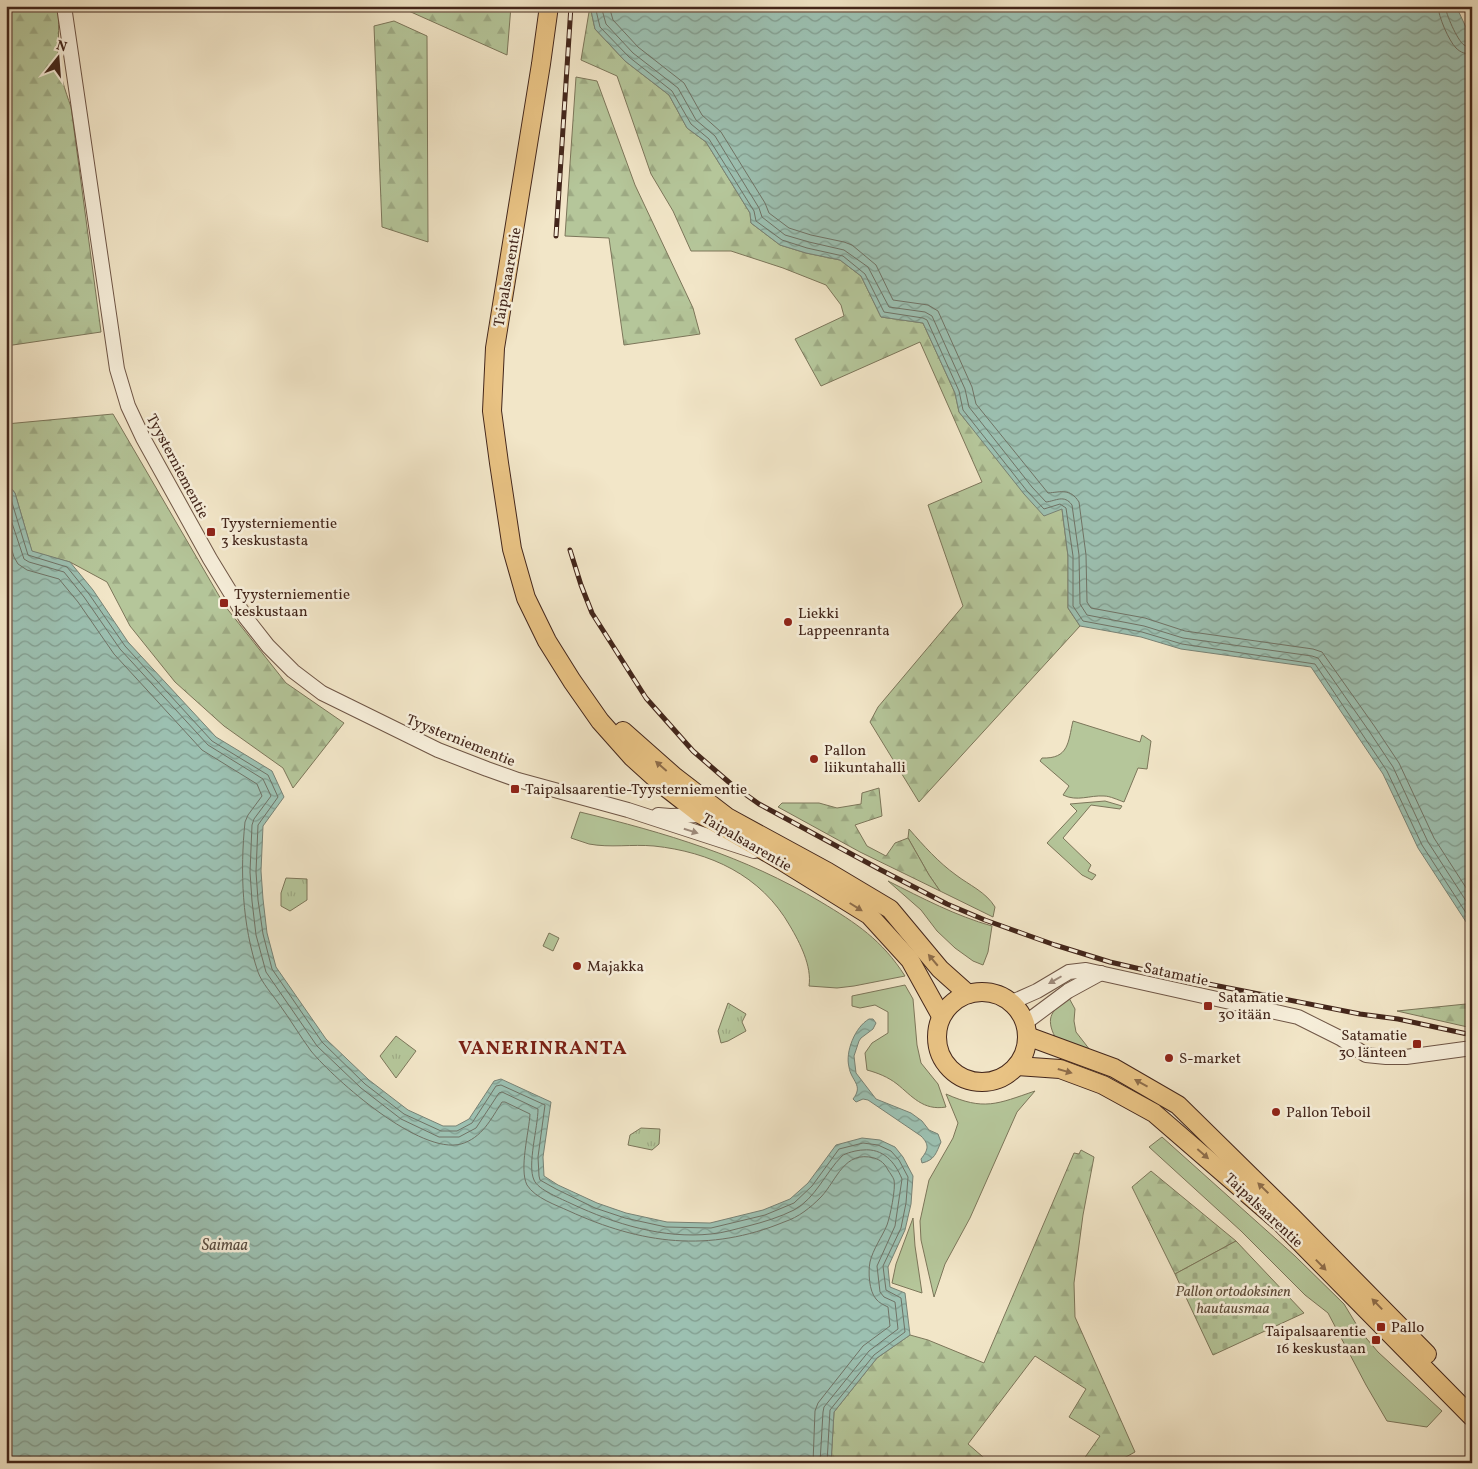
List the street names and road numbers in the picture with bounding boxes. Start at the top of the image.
street label: Taipalsaarentie [489,226,528,329]
street label: Tyysterniementie [140,411,213,523]
street label: Tyysterniementie [403,710,518,773]
street label: Taipalsaarentie [697,809,795,878]
street label: Satamatie [1141,958,1210,993]
street label: Taipalsaarentie [1219,1169,1307,1253]

